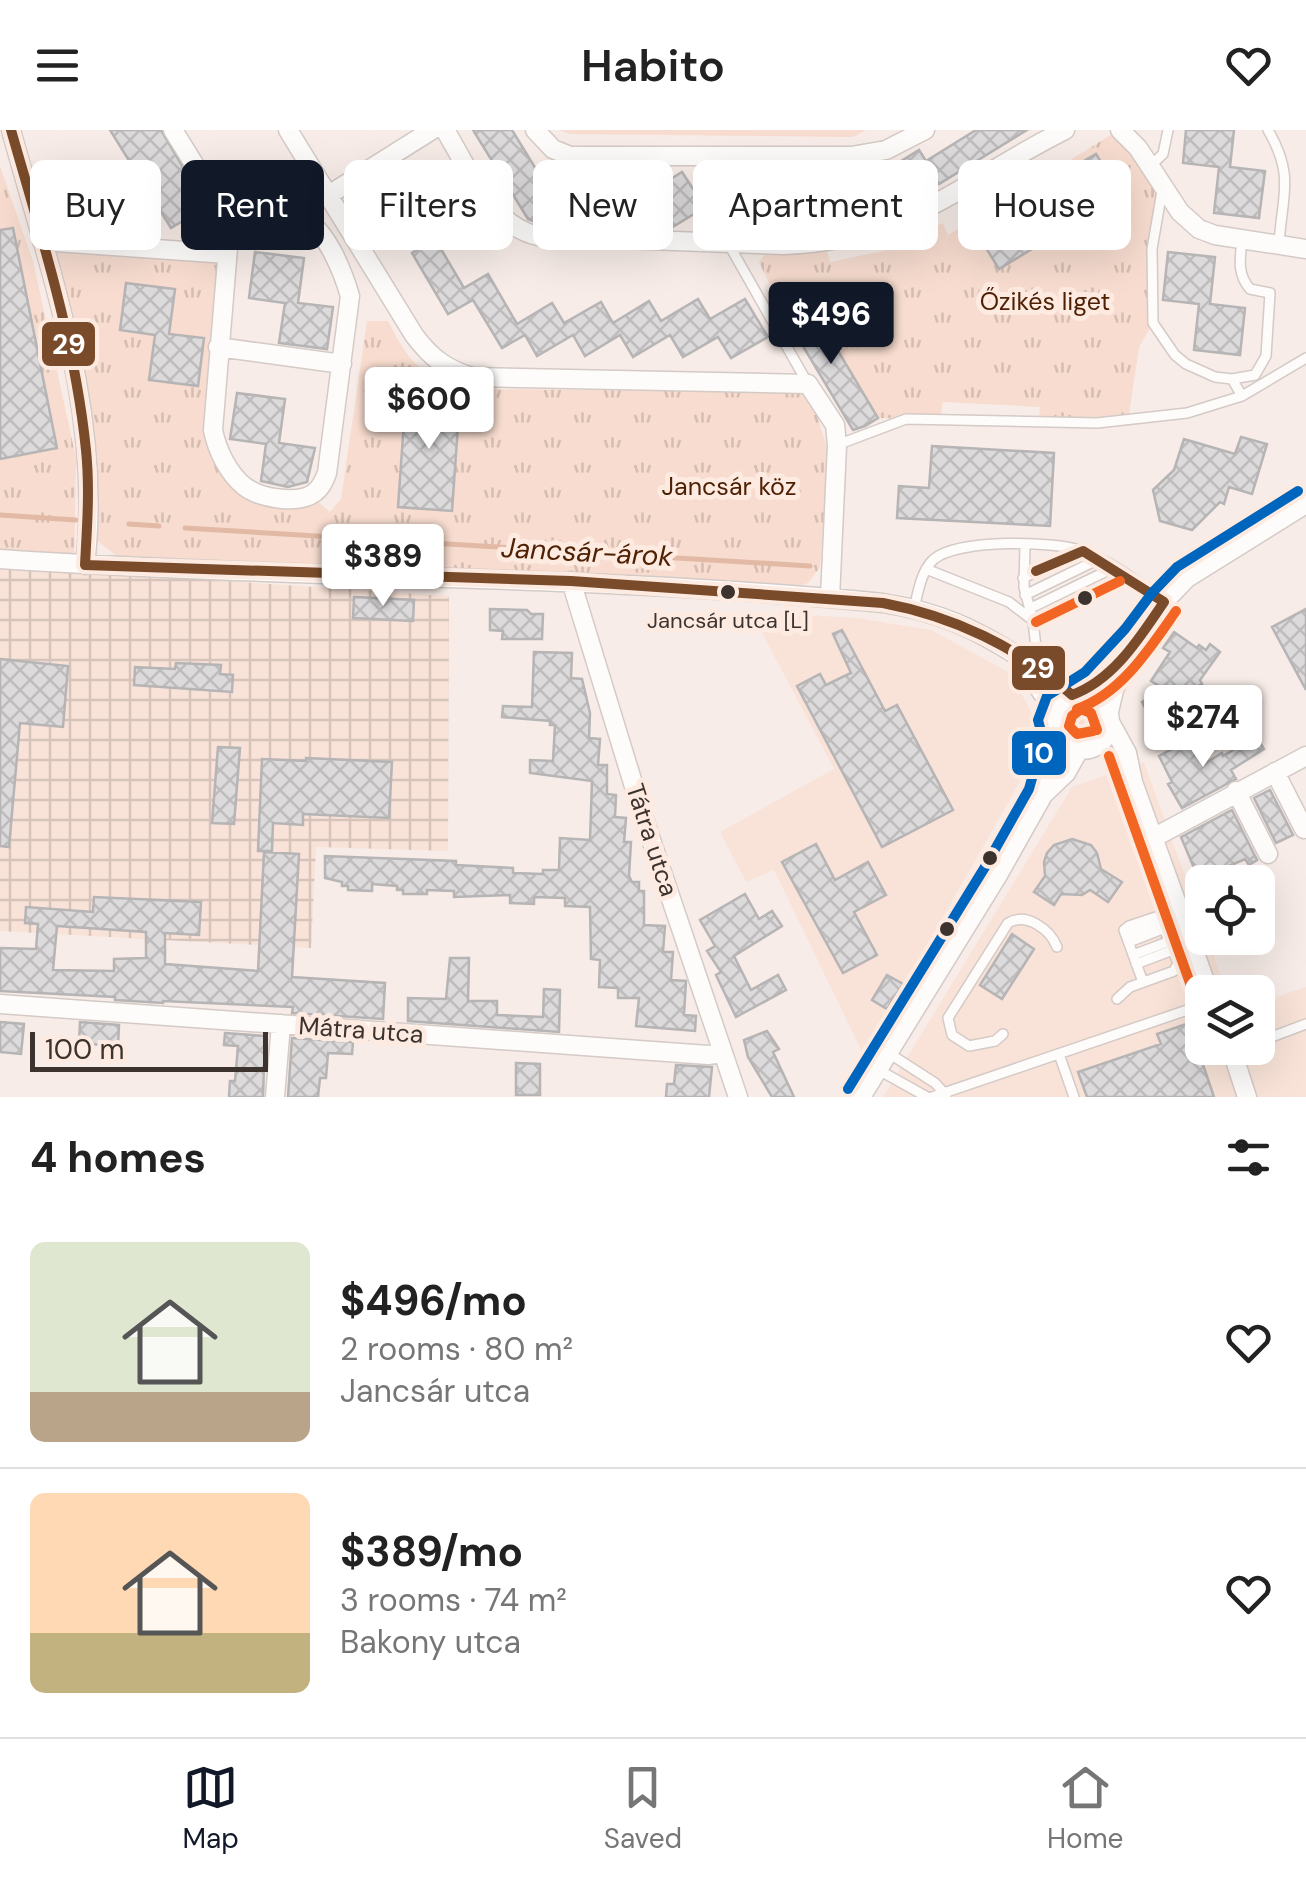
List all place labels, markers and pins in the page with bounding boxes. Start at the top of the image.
pin: $496 [772,282,890,367]
pin: $600 [370,367,488,452]
pin: $389 [324,524,442,609]
marker: Jancsár utca [L] [718,582,738,602]
unlabelled marker [1075,588,1095,608]
place label: Jancsár utca [L] [647,606,809,635]
pin: $274 [1144,685,1262,770]
unlabelled marker [980,848,1000,868]
unlabelled marker [937,919,957,939]

